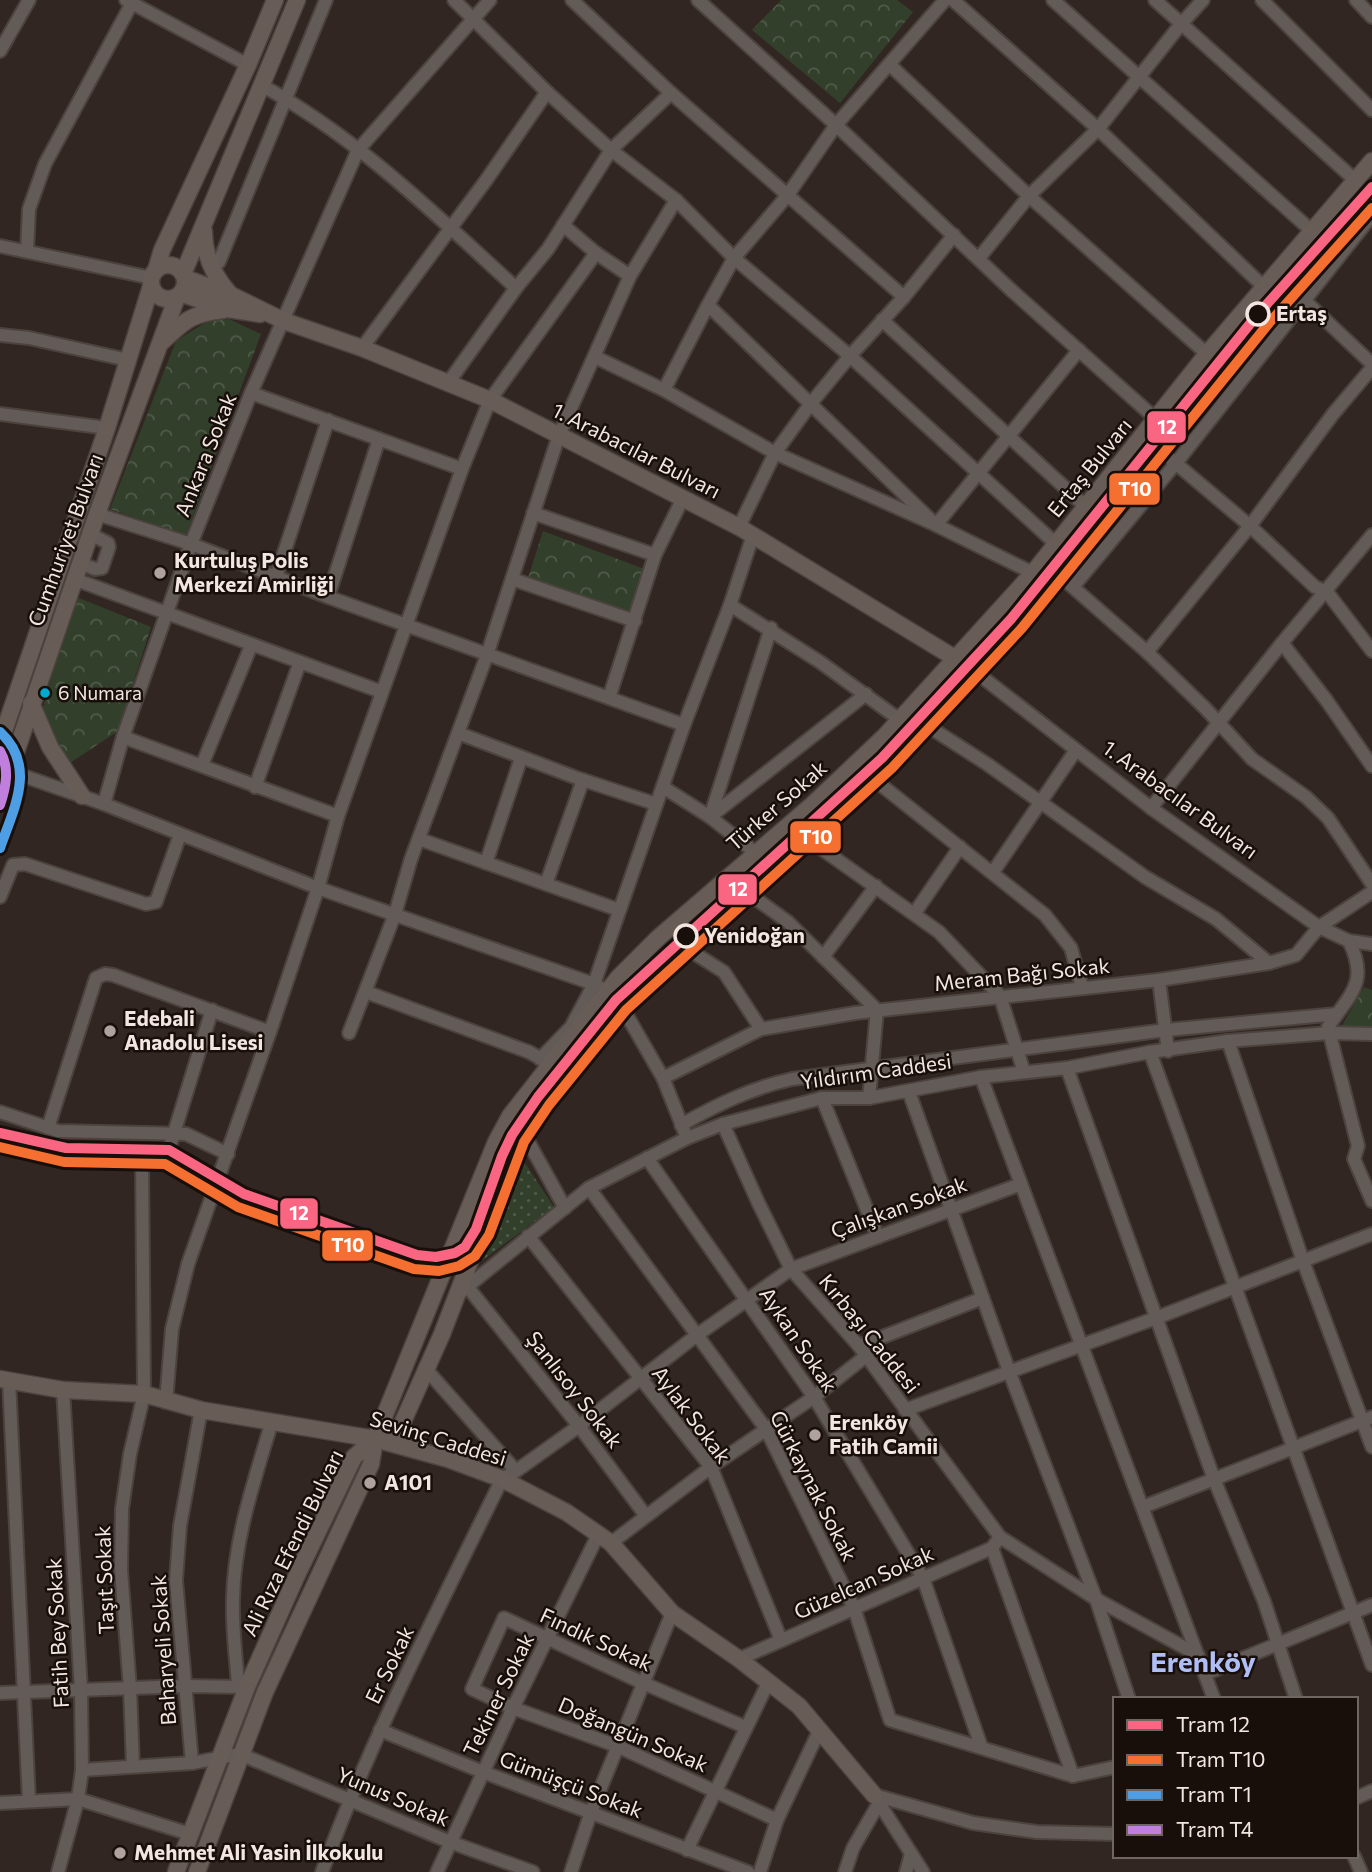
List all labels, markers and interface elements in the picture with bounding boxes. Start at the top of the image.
place label: Ertaş [1276,300,1327,325]
marker: Ertaş [1246,302,1270,326]
street label: Ankara Sokak [169,389,241,520]
street label: 1. Arabacılar Bulvarı [548,396,725,503]
line badge: 12 [1146,410,1187,444]
street label: Ertaş Bulvarı [1041,413,1136,522]
text: 12 [1157,415,1177,438]
street label: Cumhuriyet Bulvarı [22,450,107,629]
line badge: T10 [1108,472,1161,506]
text: T10 [1118,477,1152,500]
place label: Kurtuluş Polis Merkezi Amirliği [174,547,334,596]
marker: Kurtuluş Polis Merkezi Amirliği [152,565,168,581]
place label: 6 Numara [58,681,142,704]
marker: 6 Numara [38,686,52,700]
street label: 1. Arabacılar Bulvarı [1099,734,1263,863]
street label: Türker Sokak [721,754,831,855]
line badge: T10 [789,820,842,854]
text: T10 [799,825,833,848]
line badge: 12 [717,873,758,906]
text: 12 [728,877,748,900]
place label: Yenidoğan [704,922,805,947]
marker: Yenidoğan [674,924,698,948]
street label: Meram Bağı Sokak [933,952,1111,995]
place label: Edebali Anadolu Lisesi [124,1005,263,1054]
marker: Edebali Anadolu Lisesi [102,1023,118,1039]
street label: Yıldırım Caddesi [799,1048,953,1093]
street label: Çalışkan Sokak [827,1170,970,1243]
line badge: 12 [279,1197,319,1230]
text: 12 [289,1201,309,1224]
line badge: T10 [321,1229,374,1262]
text: T10 [331,1233,365,1256]
street label: Kırbaşı Caddesi [815,1268,926,1398]
street label: Aykan Sokak [755,1282,844,1397]
street label: Şanlısoy Sokak [522,1326,629,1452]
street label: Aylak Sokak [648,1361,737,1467]
street label: Sevinç Caddesi [367,1405,510,1470]
street label: Gürkaynak Sokak [766,1406,863,1565]
place label: Erenköy Fatih Camii [829,1409,938,1458]
marker: Erenköy Fatih Camii [807,1427,823,1443]
street label: Ali Rıza Efendi Bulvarı [236,1445,348,1640]
place label: A101 [384,1469,432,1494]
marker: A101 [362,1475,378,1491]
street label: Taşıt Sokak [89,1525,118,1635]
street label: Güzelcan Sokak [790,1540,937,1624]
street label: Fatih Bey Sokak [40,1557,73,1709]
street label: Baharyeli Sokak [145,1574,180,1726]
street label: Fındık Sokak [537,1602,657,1675]
street label: Er Sokak [359,1621,418,1707]
street label: Tekiner Sokak [457,1629,538,1760]
district label: Erenköy [1150,1644,1256,1678]
street label: Doğangün Sokak [555,1691,712,1776]
legend [1113,1697,1358,1858]
text: Tram 12 [1176,1711,1250,1736]
street label: Gümüşçü Sokak [496,1745,647,1822]
text: Tram T10 [1176,1746,1265,1771]
street label: Yunus Sokak [333,1761,454,1831]
text: Tram T1 [1176,1781,1252,1806]
text: Tram T4 [1176,1816,1254,1841]
place label: Mehmet Ali Yasin İlkokulu [134,1839,383,1864]
marker: Mehmet Ali Yasin İlkokulu [112,1845,128,1861]

